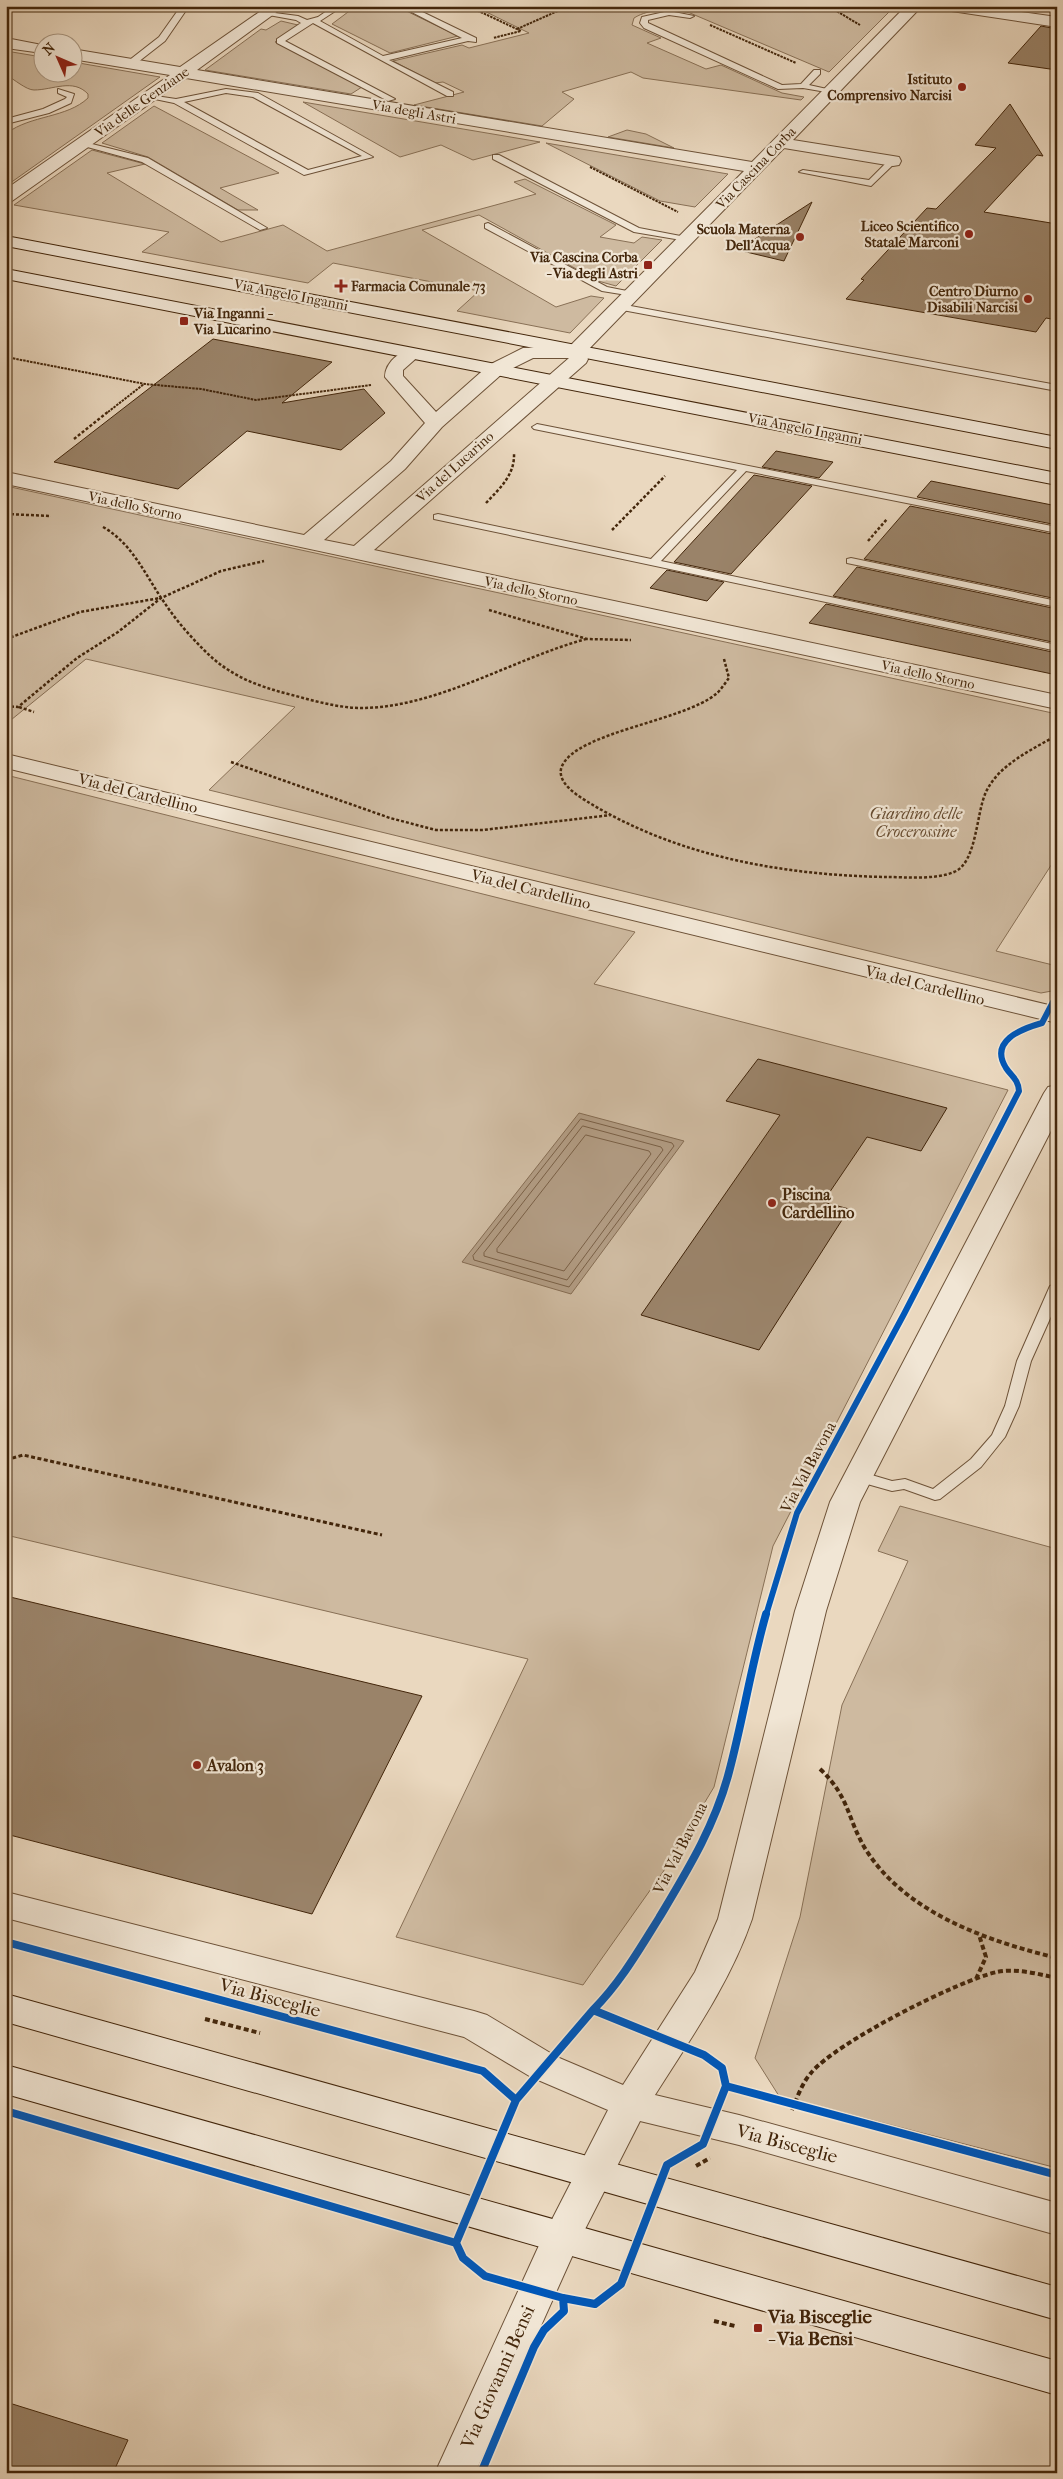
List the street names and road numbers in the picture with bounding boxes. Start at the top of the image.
street label: Via delle Genziane [91,63,193,142]
street label: Via degli Astri [370,96,457,128]
street label: Via Cascina Corba [712,123,800,213]
street label: Via Angelo Inganni [231,275,350,314]
street label: Via Angelo Inganni [745,409,864,448]
street label: Via del Lucarino [412,428,497,507]
street label: Via dello Storno [86,488,183,524]
street label: Via dello Storno [482,573,579,609]
street label: Via dello Storno [879,657,976,693]
street label: Via del Cardellino [75,769,200,817]
street label: Via del Cardellino [468,865,593,913]
street label: Via del Cardellino [862,961,987,1009]
street label: Via Val Bavona [776,1418,840,1517]
street label: Via Val Bavona [648,1798,712,1898]
street label: Via Bisceglie [216,1974,323,2022]
street label: Via Bisceglie [733,2120,840,2168]
street label: Via Giovanni Bensi [456,2302,540,2453]

